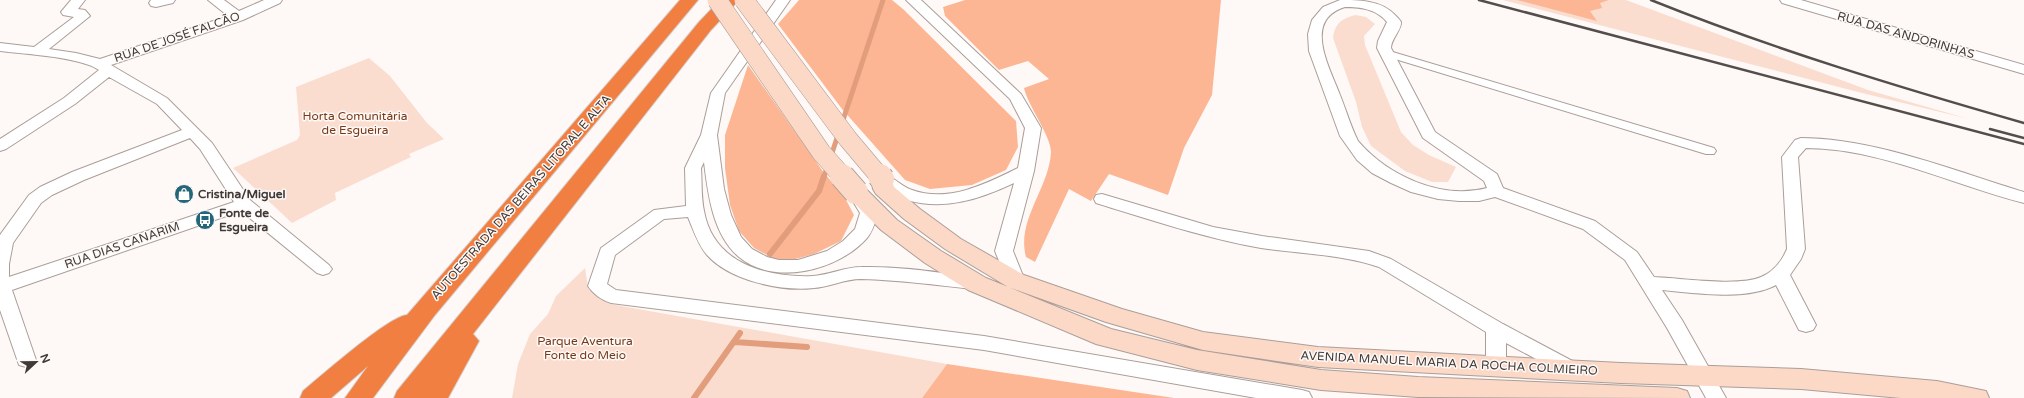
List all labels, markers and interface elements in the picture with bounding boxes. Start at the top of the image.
street label: RUA DE JOSÉ FALCÃO [112,9,242,65]
street label: RUA DAS ANDORINHAS [1836,9,1976,61]
street label: AUTOESTRADA DAS BEIRAS LITORAL E ALTA [428,92,614,302]
park label: Horta Comunitária de Esgueira [303,109,407,137]
shop icon: Cristina/Miguel [173,183,195,205]
place label: Cristina/Miguel [198,187,286,202]
place label: Fonte de Esgueira [219,206,269,235]
bus stop icon: Fonte de Esgueira [194,209,216,231]
street label: RUA DIAS CANARIM [63,219,181,271]
park label: Parque Aventura Fonte do Meio [537,334,633,362]
north arrow [16,342,56,382]
street label: AVENIDA MANUEL MARIA DA ROCHA COLMIEIRO [1300,348,1598,378]
text: N [37,352,52,365]

